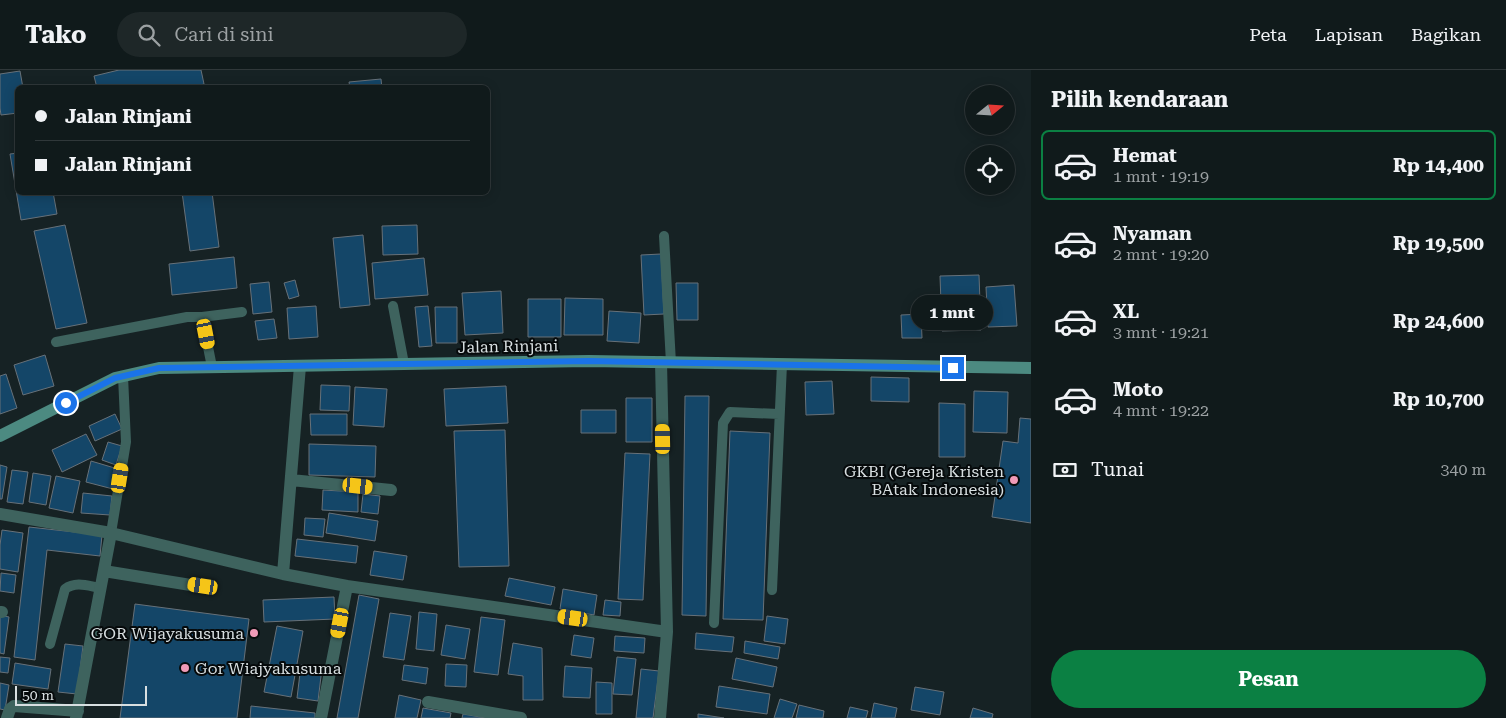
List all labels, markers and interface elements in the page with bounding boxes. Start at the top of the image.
search box [117,12,467,57]
text: Tako [25,21,87,49]
icon: search [135,21,163,49]
text: Cari di sini [175,23,274,46]
text: Peta [1249,24,1287,45]
text: Lapisan [1315,24,1383,45]
text: Bagikan [1411,24,1481,45]
north arrow [965,85,1015,135]
map controls [965,85,1015,195]
text: Pilih kendaraan [1051,87,1228,112]
text: Jalan Rinjani [65,105,191,128]
icon: car [1053,143,1098,188]
text: Hemat [1113,144,1177,167]
button: locate [965,145,1015,195]
text: Jalan Rinjani [65,153,191,176]
text: Rp 14,400 [1393,154,1484,177]
text: 1 mnt · 19:19 [1113,167,1209,186]
icon: car [1053,221,1098,266]
text: Nyaman [1113,222,1192,245]
text: Rp 19,500 [1393,232,1484,255]
text: 2 mnt · 19:20 [1113,245,1209,264]
callout: 1 mnt [912,296,994,330]
icon: car [1053,299,1098,344]
text: XL [1113,300,1139,323]
text: 1 mnt [929,303,975,322]
text: Rp 24,600 [1393,310,1484,333]
car [195,318,216,350]
text: 3 mnt · 19:21 [1113,323,1209,342]
street label: Jalan Rinjani [458,336,558,357]
route end [942,357,964,379]
icon: car [1053,377,1098,422]
text: Moto [1113,378,1163,401]
text: Rp 10,700 [1393,388,1484,411]
route start [55,392,77,414]
text: 4 mnt · 19:22 [1113,401,1209,420]
car [655,424,670,454]
icon: cash [1051,456,1079,484]
text: Tunai [1091,458,1144,481]
text: 340 m [1440,460,1486,479]
car [110,462,129,494]
place label: GKBI (Gereja Kristen BAtak Indonesia) [844,462,1004,499]
marker: GKBI (Gereja Kristen BAtak Indonesia) [1008,474,1020,486]
car [342,477,373,495]
car [187,576,218,596]
car [329,607,350,639]
car [557,608,588,628]
place label: GOR Wijayakusuma [91,624,244,643]
marker: GOR Wijayakusuma [248,627,260,639]
button: Pesan [1051,650,1486,708]
place label: Gor Wiajyakusuma [195,659,342,678]
marker: Gor Wiajyakusuma [179,662,191,674]
scale bar [15,683,148,706]
text: 50 m [22,687,54,703]

